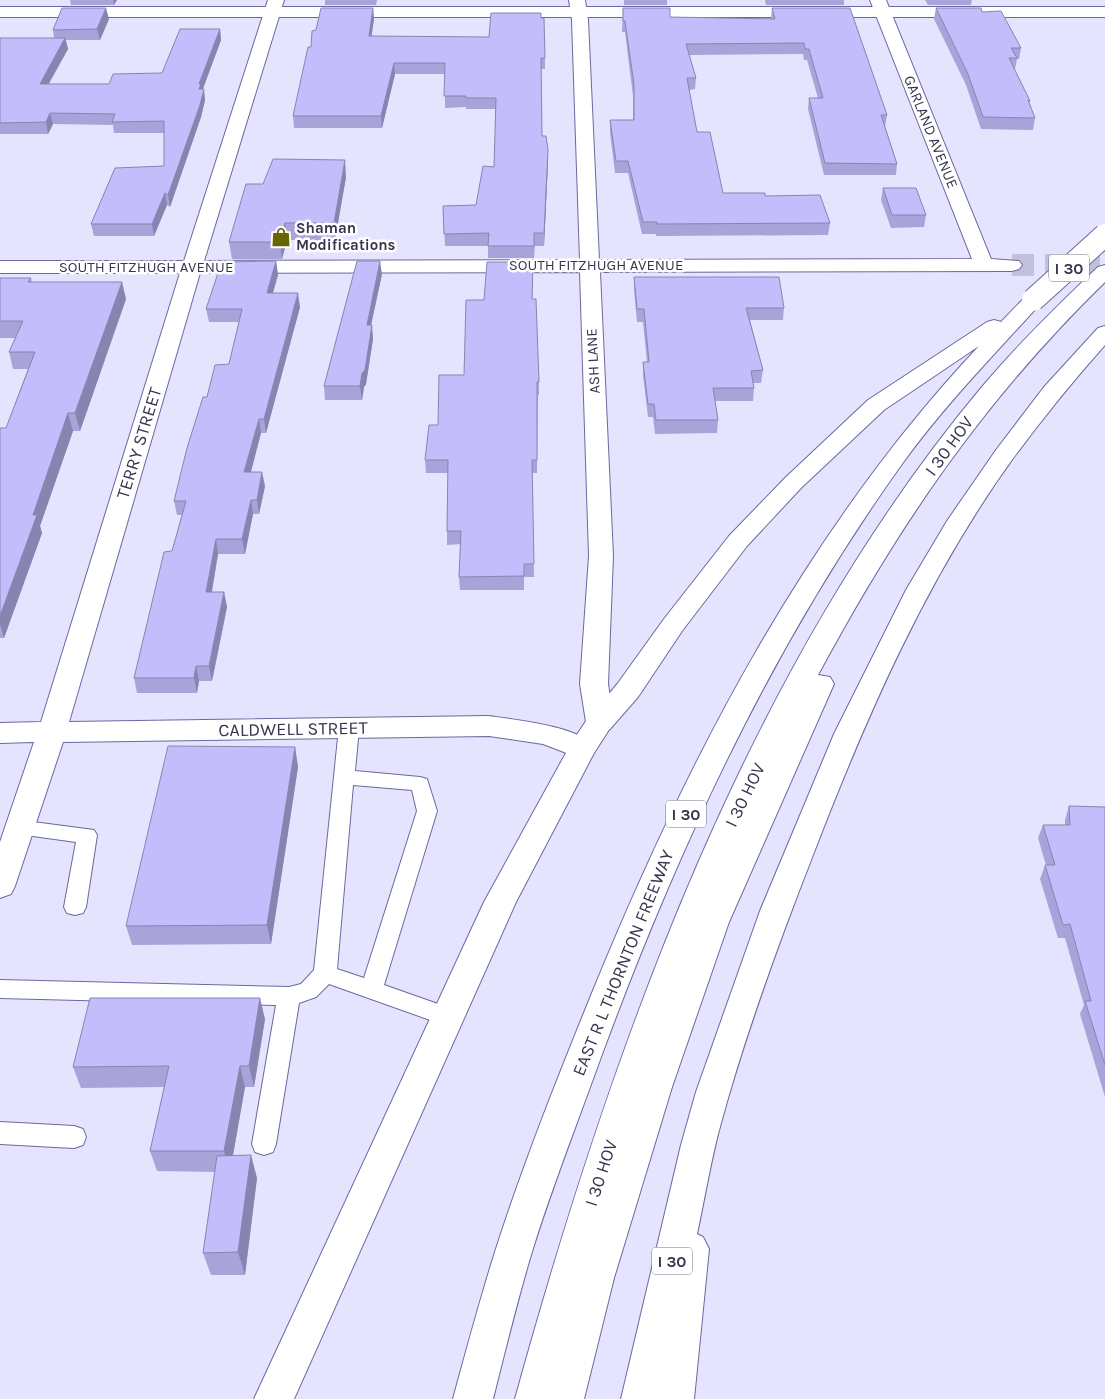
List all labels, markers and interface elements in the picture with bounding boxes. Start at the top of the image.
street label: GARLAND AVENUE [900,73,962,191]
place label: Shaman Modifications [296,219,396,254]
shop icon: Shaman Modifications [270,226,292,248]
road number: I 30 [1049,254,1089,282]
street label: SOUTH FITZHUGH AVENUE [509,256,683,274]
street label: SOUTH FITZHUGH AVENUE [59,258,233,276]
street label: ASH LANE [582,328,604,394]
street label: TERRY STREET [112,385,166,501]
street label: I 30 HOV [920,412,978,480]
street label: CALDWELL STREET [218,717,368,741]
street label: I 30 HOV [720,759,770,831]
road number: I 30 [666,801,706,828]
street label: EAST R L THORNTON FREEWAY [568,847,679,1079]
street label: I 30 HOV [580,1137,622,1209]
road number: I 30 [652,1248,692,1274]

